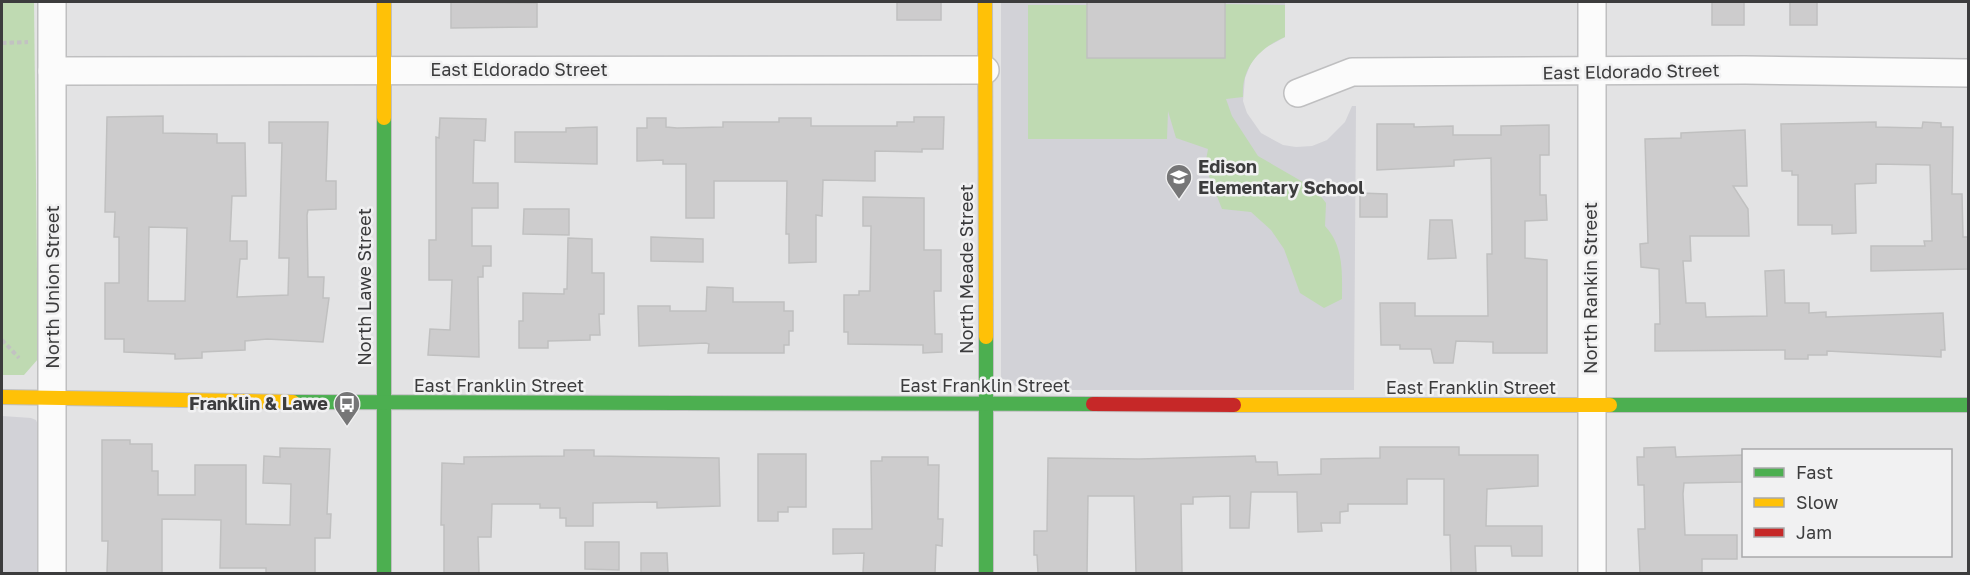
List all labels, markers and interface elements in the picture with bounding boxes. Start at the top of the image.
street label: East Eldorado Street [430,58,608,80]
street label: East Eldorado Street [1542,58,1720,84]
place label: Edison Elementary School [1198,155,1364,198]
school or university icon: Edison Elementary School [1164,162,1194,200]
street label: North Meade Street [955,184,977,354]
street label: North Rankin Street [1579,202,1601,374]
street label: North Union Street [41,205,63,369]
street label: North Lawe Street [353,208,375,366]
street label: East Franklin Street [414,374,584,396]
street label: East Franklin Street [900,374,1070,396]
street label: East Franklin Street [1386,376,1556,398]
bus stop icon: Franklin & Lawe [332,389,362,427]
place label: Franklin & Lawe [189,392,328,414]
legend [1742,449,1952,557]
text: Fast [1796,461,1833,483]
text: Slow [1796,491,1839,513]
text: Jam [1796,521,1832,543]

